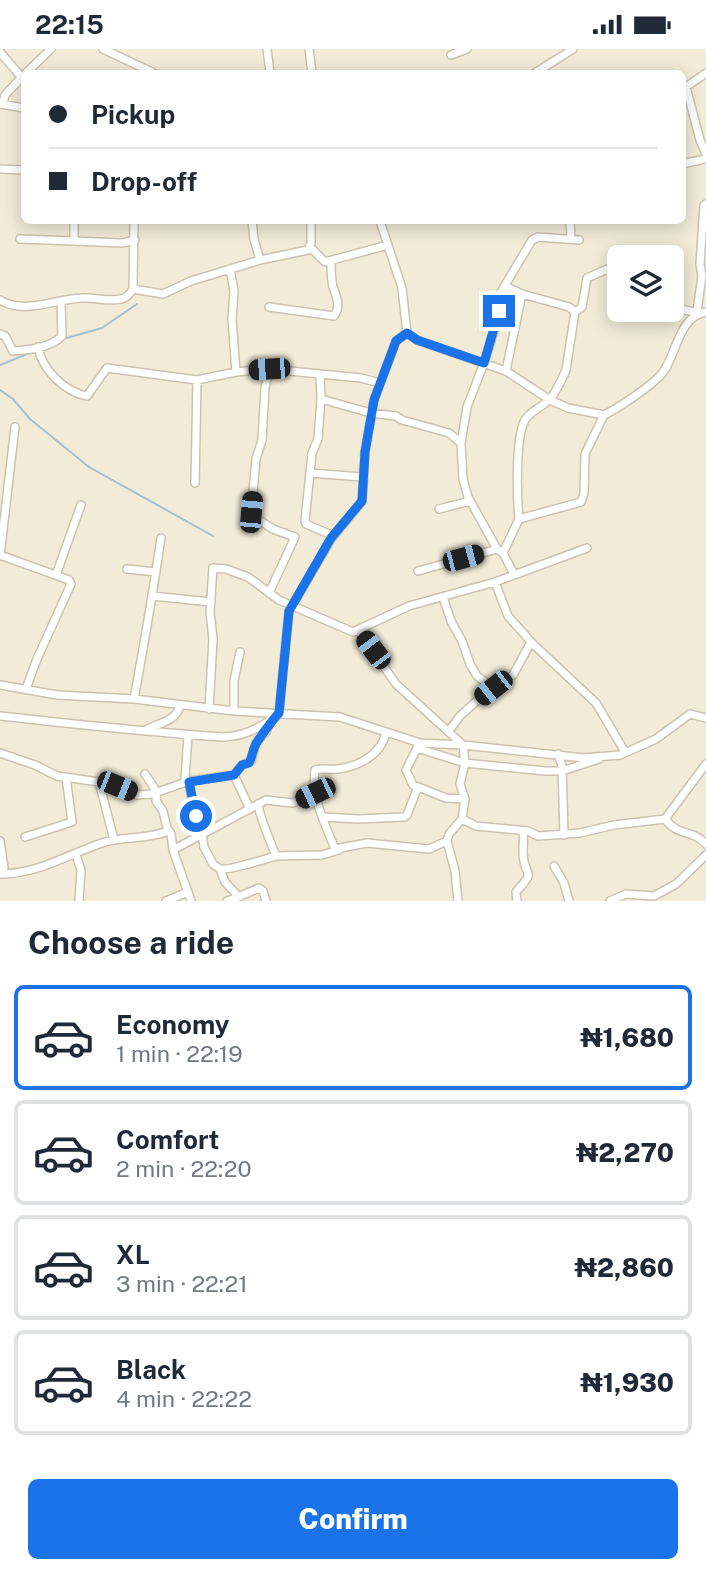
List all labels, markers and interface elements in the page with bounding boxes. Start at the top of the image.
text: 22:15 [35,9,104,40]
text: Pickup [91,99,175,130]
text: Drop-off [91,166,197,197]
map controls [607,245,684,322]
button: layers [607,245,684,322]
route end [483,295,515,327]
car [248,357,291,381]
car [239,490,264,534]
car [440,542,487,574]
car [352,627,395,673]
car [470,667,517,709]
car [94,768,141,804]
car [292,774,339,812]
route start [180,800,212,832]
text: Choose a ride [28,924,234,961]
icon: car [32,1006,95,1069]
text: Economy [116,1009,229,1040]
text: ₦1,680 [580,1022,674,1053]
text: 1 min · 22:19 [116,1040,243,1067]
icon: car [32,1121,95,1184]
text: Comfort [116,1124,219,1155]
text: ₦2,270 [576,1137,674,1168]
text: 2 min · 22:20 [116,1155,251,1182]
icon: car [32,1236,95,1299]
text: XL [116,1239,150,1270]
text: ₦2,860 [575,1252,674,1283]
text: 3 min · 22:21 [116,1270,248,1297]
icon: car [32,1351,95,1414]
text: Black [116,1354,186,1385]
text: ₦1,930 [580,1367,674,1398]
text: 4 min · 22:22 [116,1385,252,1412]
button: Confirm [28,1479,678,1559]

